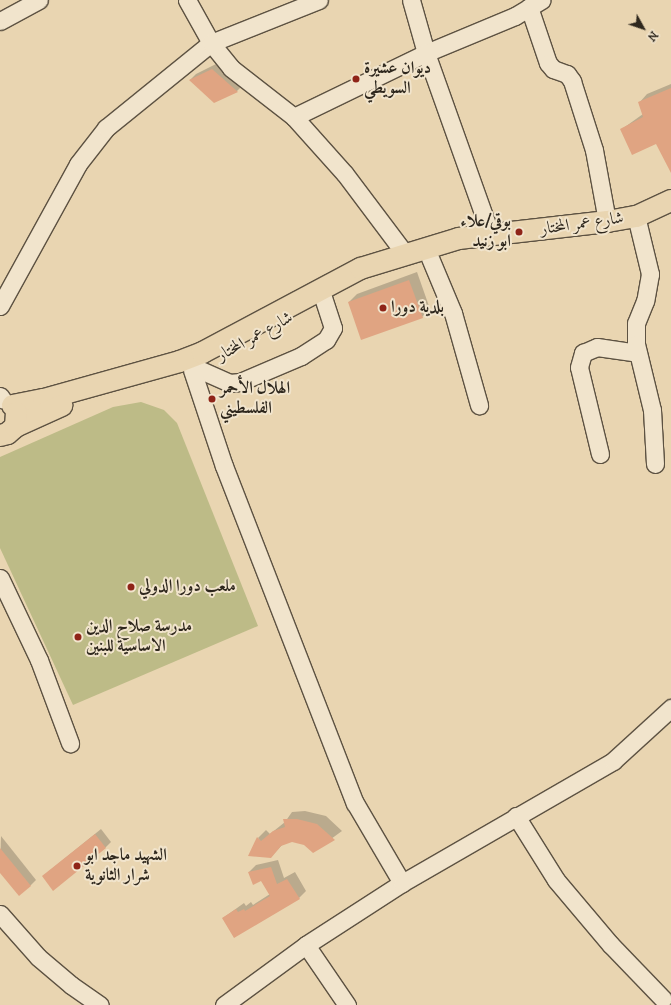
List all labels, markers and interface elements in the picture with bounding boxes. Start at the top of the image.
north arrow [623,8,663,48]
text: N [644,28,660,44]
place label: ديوان عشيرة السويطي [364,59,431,99]
marker: ديوان عشيرة السويطي [351,74,361,84]
street label: شارع عمر المختار [539,208,625,240]
place label: بوقي/علاء ابو زنيد [460,212,511,252]
marker: بوقي/علاء ابو زنيد [514,227,524,237]
place label: بلدية دورا [391,298,444,318]
marker: بلدية دورا [378,303,388,313]
street label: شارع عمر المختار [213,308,297,366]
place label: الهلال الأحمر الفلسطيني [220,379,290,419]
marker: الهلال الأحمر الفلسطيني [207,394,217,404]
place label: ملعب دورا الدولي [139,577,236,597]
marker: ملعب دورا الدولي [126,582,136,592]
place label: مدرسة صلاح الدين الاساسية للبنين [86,617,192,657]
marker: مدرسة صلاح الدين الاساسية للبنين [73,632,83,642]
place label: الشهيد ماجد ابو شرار الثانوية [85,846,167,886]
marker: الشهيد ماجد ابو شرار الثانوية [72,861,82,871]

